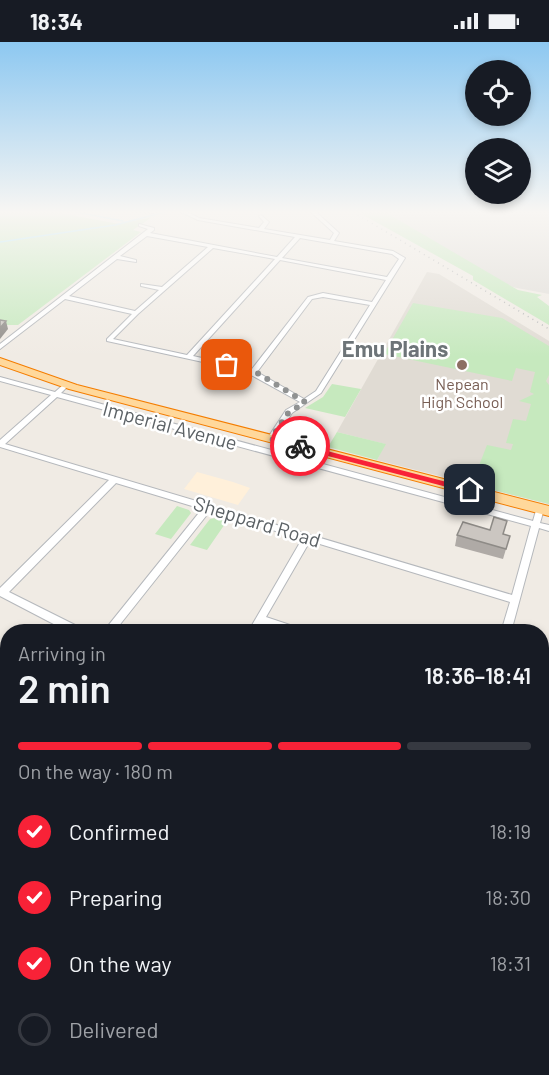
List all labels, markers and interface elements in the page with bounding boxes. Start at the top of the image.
text: 18:34 [30,8,83,34]
map controls [465,60,531,204]
button: locate [465,60,531,126]
button: layers [465,138,531,204]
district label: Emu Plains [342,335,448,361]
pin [201,339,252,390]
icon: bag [210,348,243,381]
marker: Nepean High School [455,358,469,372]
place label: Nepean High School [421,374,503,411]
street label: Imperial Avenue [100,396,240,454]
courier [270,416,330,476]
icon: bike [284,430,317,463]
pin [444,464,495,515]
icon: home [453,473,486,506]
street label: Sheppard Road [191,490,324,552]
text: Arriving in [18,641,106,665]
text: 18:36–18:41 [424,662,531,688]
text: 2 min [18,664,111,711]
text: On the way · 180 m [18,759,173,783]
icon: check [18,815,51,848]
text: Confirmed [69,818,169,844]
text: 18:19 [489,819,531,843]
icon: check [18,881,51,914]
text: Preparing [69,884,162,910]
text: 18:30 [485,885,531,909]
icon: check [18,947,51,980]
text: On the way [69,950,172,976]
text: 18:31 [490,951,531,975]
text: Delivered [69,1016,158,1042]

